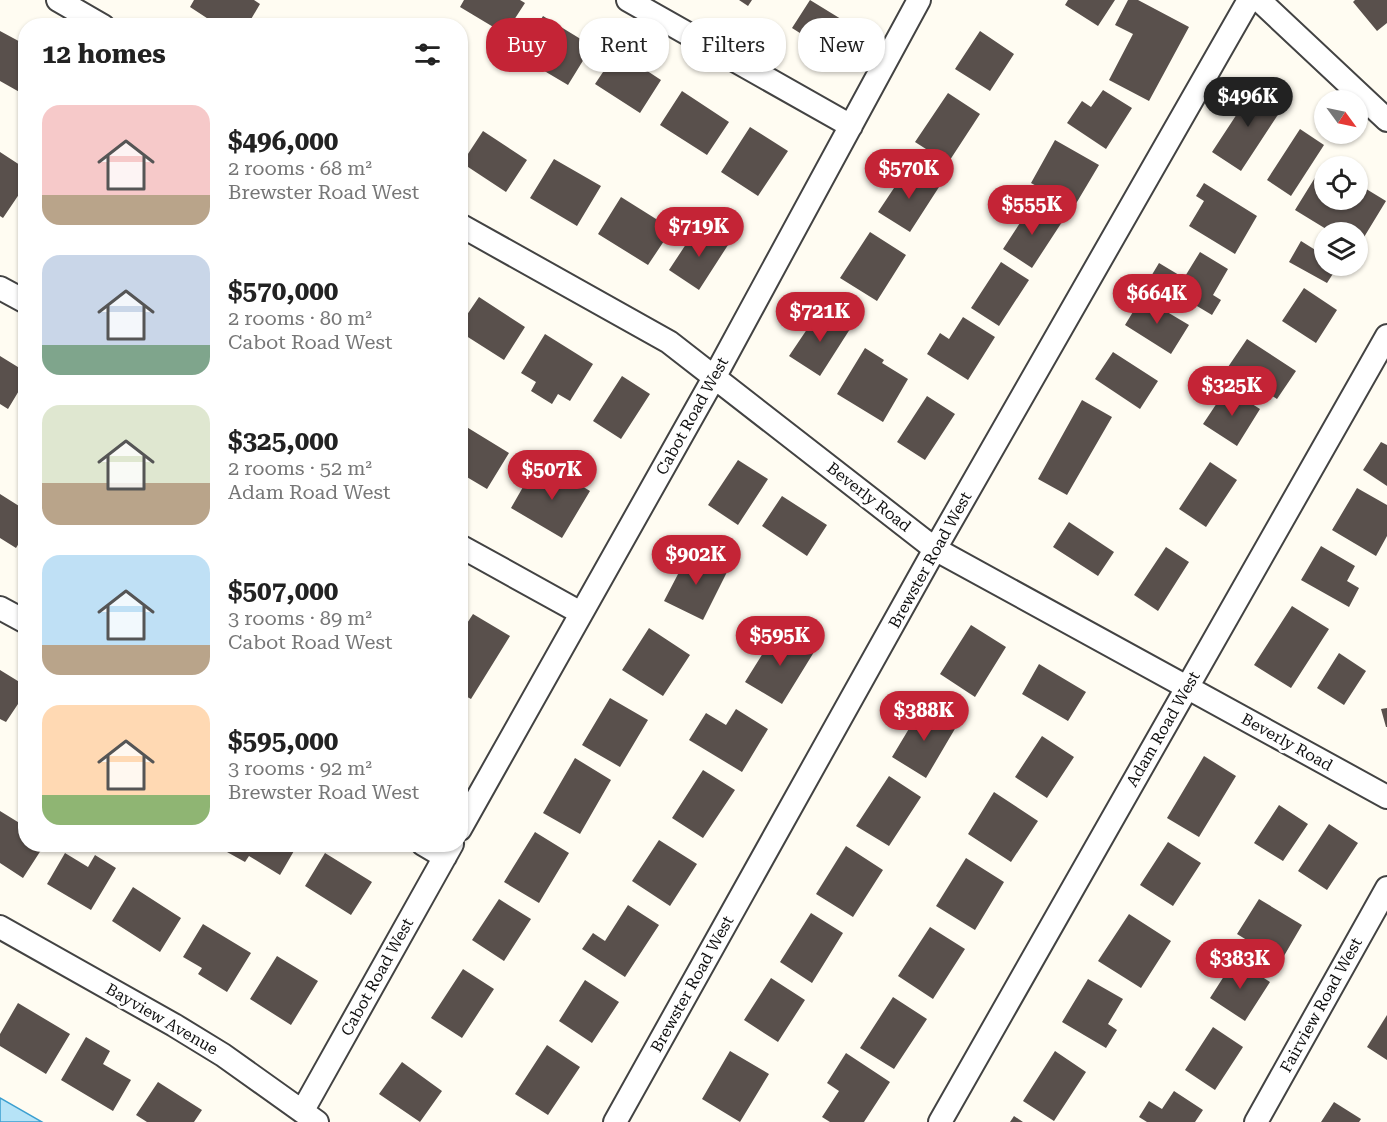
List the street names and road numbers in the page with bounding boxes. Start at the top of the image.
street label: Cabot Road West [652,354,732,478]
street label: Beverly Road [823,458,915,536]
street label: Brewster Road West [885,488,975,632]
street label: Adam Road West [1122,668,1204,790]
street label: Beverly Road [1238,709,1336,775]
street label: Brewster Road West [647,912,737,1056]
street label: Cabot Road West [337,915,417,1039]
street label: Fairview Road West [1276,934,1366,1076]
street label: Bayview Avenue [103,979,222,1059]

